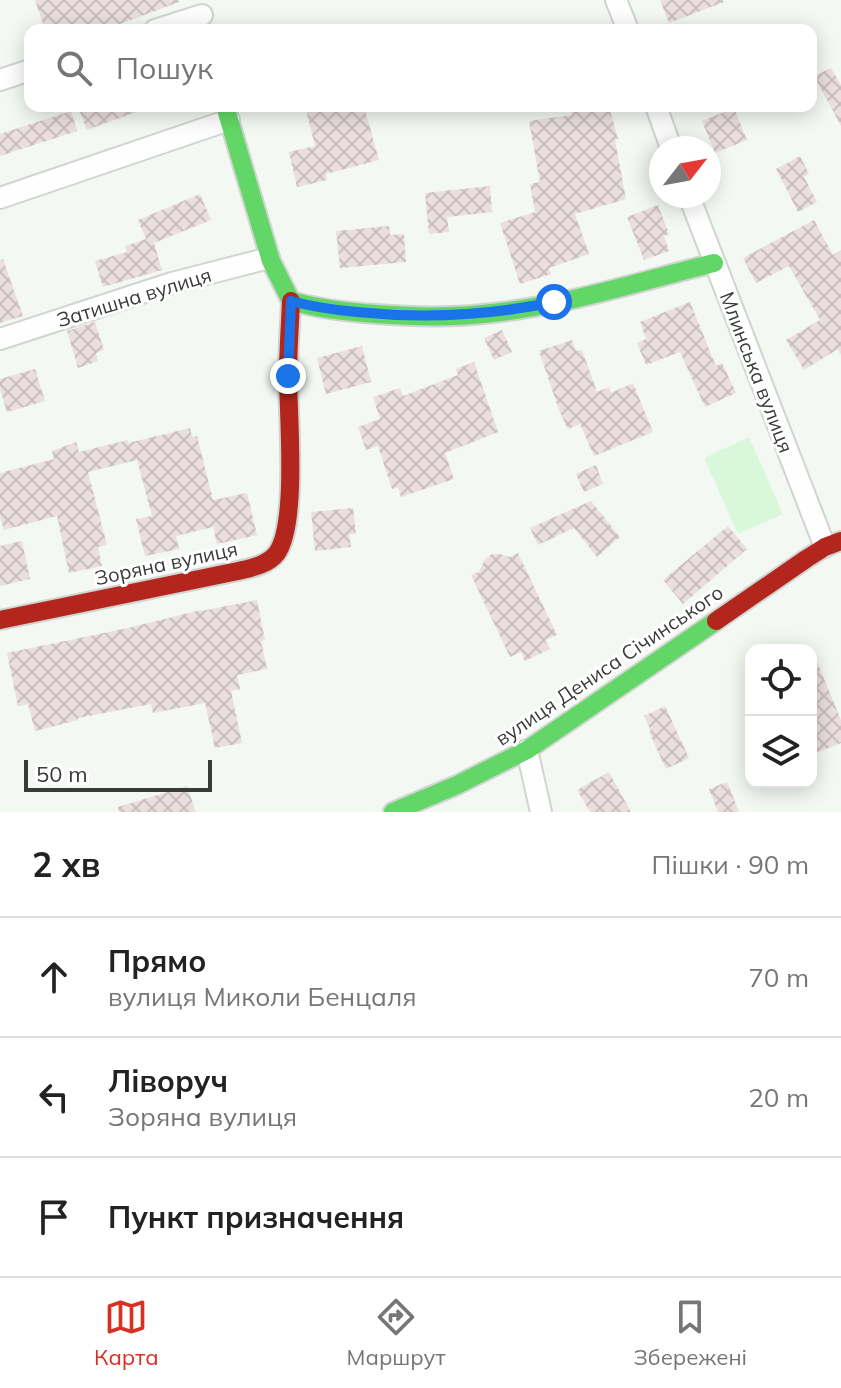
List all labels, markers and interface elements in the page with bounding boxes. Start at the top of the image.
search box [24,24,817,112]
icon: search [52,46,96,90]
text: Пошук [116,49,213,87]
north arrow [649,136,721,208]
street label: Затишна вулиця [54,262,214,332]
route start [536,284,572,320]
street label: Млинська вулиця [715,288,799,456]
route end [270,358,306,394]
street label: Зоряна вулиця [92,536,240,590]
street label: вулиця Дениса Січинського [490,579,728,751]
map controls [745,644,817,788]
button: locate [745,644,817,716]
button: layers [745,716,817,788]
scale bar [24,756,212,792]
text: 50 m [36,760,87,788]
text: 2 хв [32,843,101,886]
text: Пішки · 90 m [652,848,809,881]
text: Прямо [108,942,206,980]
icon: ahead [32,955,76,999]
text: 70 m [748,961,809,994]
text: вулиця Миколи Бенцаля [108,980,416,1013]
text: Ліворуч [108,1062,228,1100]
icon: left [32,1075,76,1119]
text: 20 m [748,1081,809,1114]
text: Зоряна вулиця [108,1100,297,1133]
icon: arrive [32,1195,76,1239]
text: Пункт призначення [108,1198,404,1236]
tab: Карта [94,1295,159,1371]
tab: Маршрут [347,1295,446,1371]
tab: Збережені [633,1295,747,1371]

